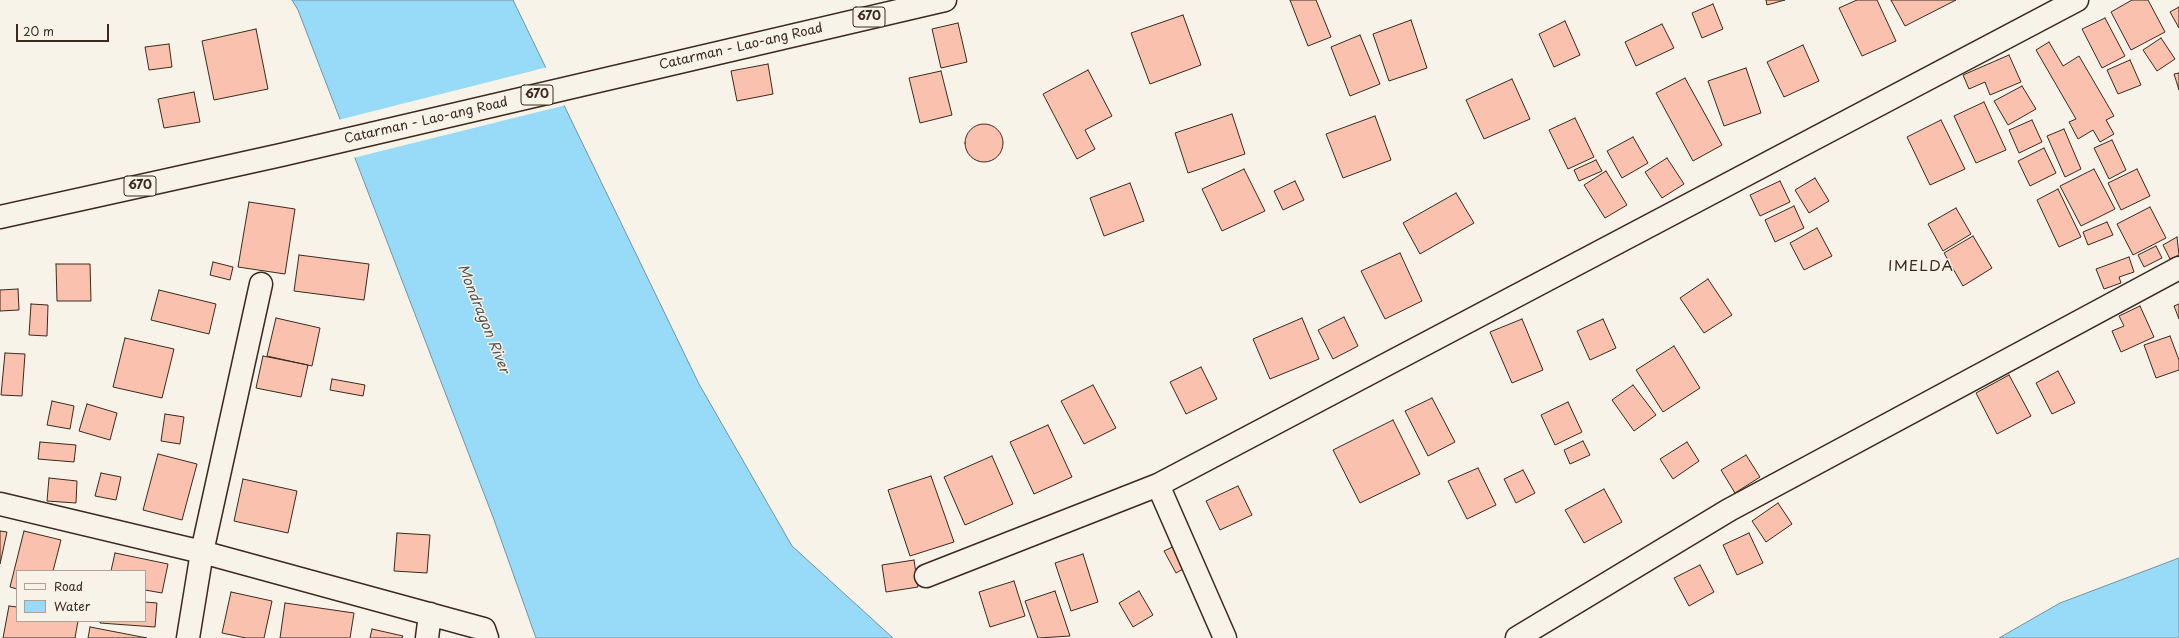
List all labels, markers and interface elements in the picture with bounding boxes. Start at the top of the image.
road number: 670 [853,7,885,27]
scale bar [18,16,111,42]
street label: Catarman - Lao-ang Road [658,21,824,73]
text: 20 m [23,22,54,40]
road number: 670 [521,85,553,105]
street label: Catarman - Lao-ang Road [343,95,509,147]
road number: 670 [124,176,156,196]
district label: IMELDA [1888,258,1954,276]
water label: Mondragon River [453,262,513,376]
legend [16,570,146,622]
text: Road [54,577,83,595]
text: Water [54,597,90,615]

